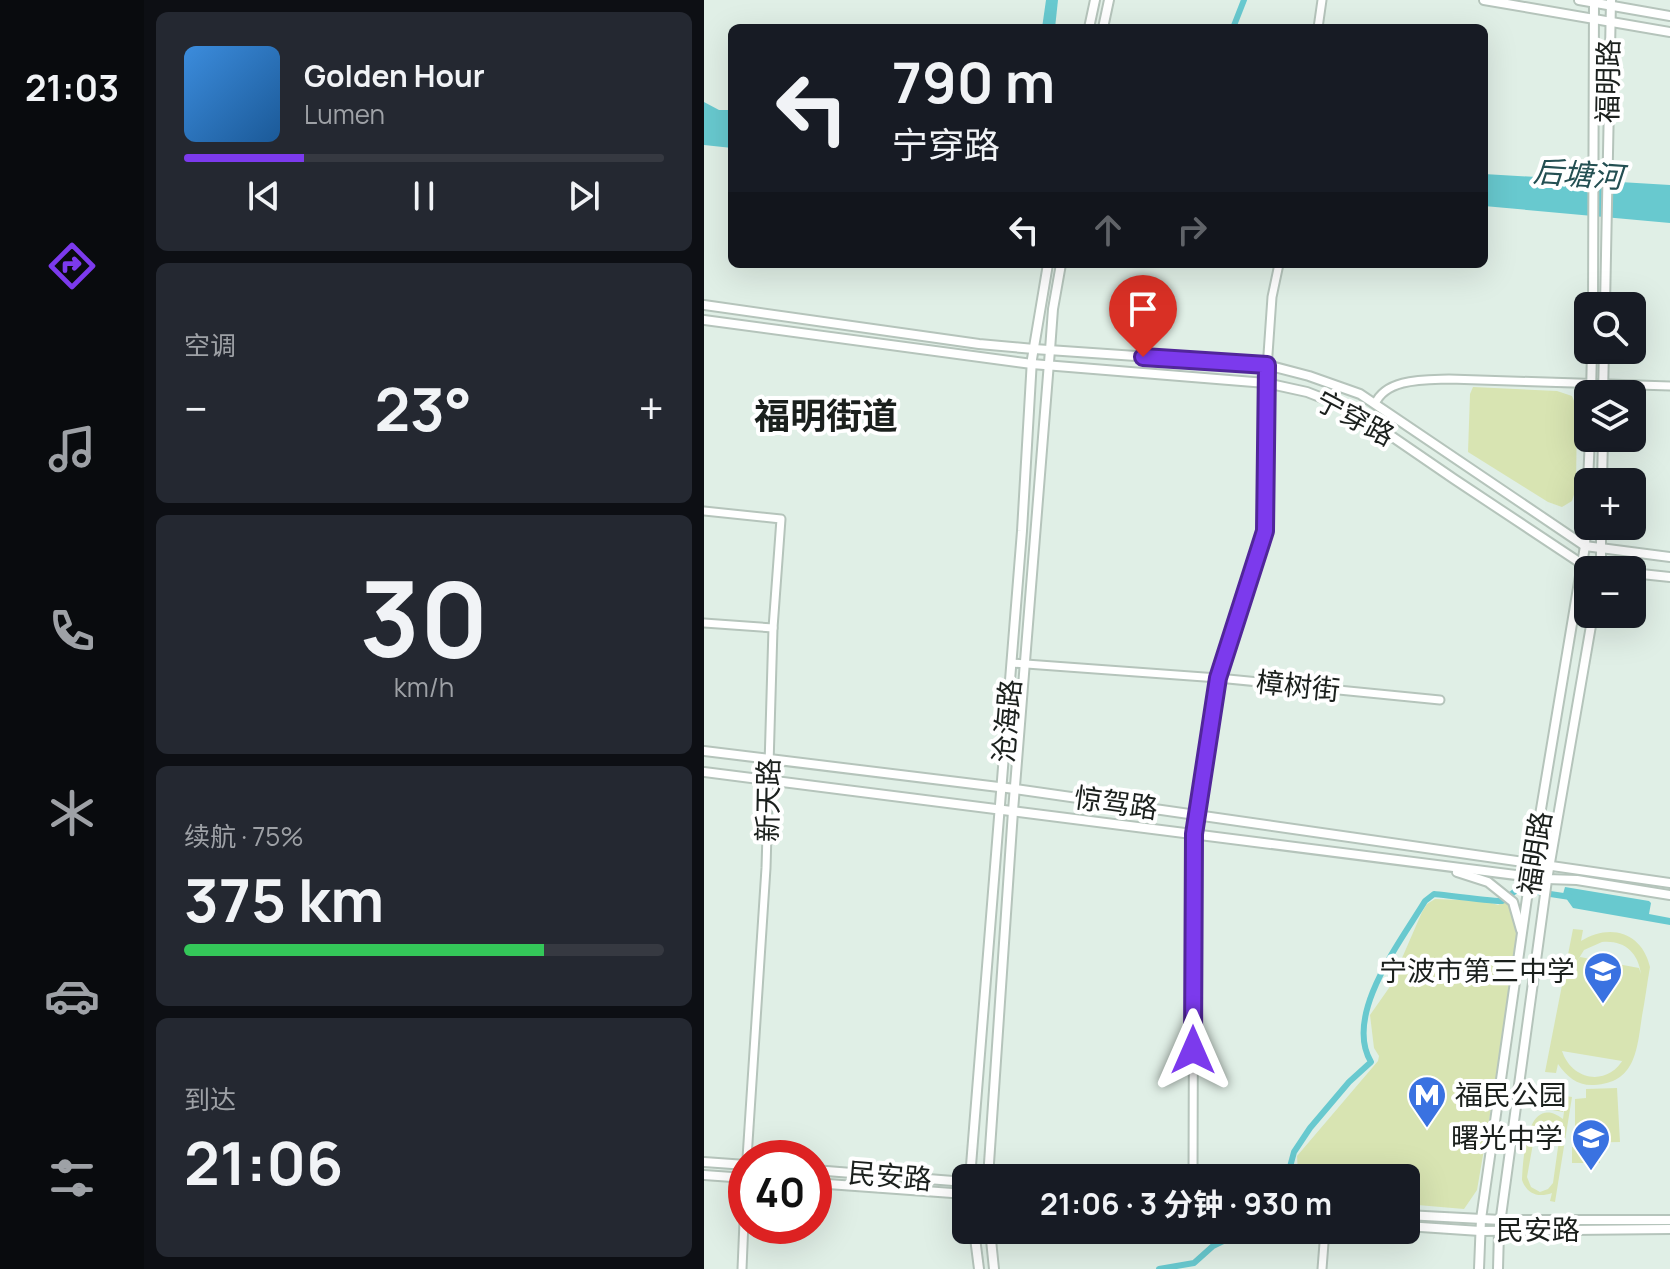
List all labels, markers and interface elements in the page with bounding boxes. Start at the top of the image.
street label: 福明路 [1587,39,1627,123]
text: 790 m [892,43,1055,120]
text: Golden Hour [304,55,485,96]
icon: left [760,56,864,160]
text: 21:03 [25,63,119,112]
text: Lumen [304,96,385,132]
text: 宁穿路 [892,120,1000,169]
water label: 后塘河 [1532,150,1629,197]
icon: previous [242,174,286,218]
icon: pause [402,174,446,218]
icon: next [562,174,606,218]
icon: left [1002,208,1046,252]
icon: ahead [1086,208,1130,252]
icon: right [1170,208,1214,252]
icon: directions [44,238,100,294]
pin [1109,275,1177,357]
icon: arrive [1121,287,1165,331]
map controls [1574,292,1646,628]
button: search [1574,292,1646,364]
text: 空调 [184,327,236,363]
text: 23° [374,367,472,449]
text: − [184,378,208,438]
text: + [639,378,664,438]
button: layers [1574,380,1646,452]
street label: 宁穿路 [1309,381,1401,454]
district label: 福明街道 [754,391,898,440]
icon: music [44,421,100,477]
button: + [1574,468,1646,540]
text: 30 [360,546,488,688]
button: − [1574,556,1646,628]
icon: phone [44,603,100,659]
street label: 樟树街 [1254,662,1342,708]
text: km/h [394,669,454,705]
street label: 沧海路 [983,677,1029,764]
street label: 新天路 [747,758,787,842]
street label: 惊驾路 [1072,777,1160,827]
icon: climate [44,785,100,841]
street label: 福明路 [1509,808,1559,897]
text: 续航 · 75% [184,818,304,854]
text: 375 km [184,858,384,940]
school or university icon: 宁波市第三中学 [1582,950,1624,1005]
place label: 宁波市第三中学 [1379,951,1575,989]
icon: car [44,968,100,1024]
position arrow [1151,1008,1235,1092]
metro station icon: 福民公园 [1406,1074,1448,1129]
place label: 福民公园 [1455,1075,1567,1113]
text: 到达 [184,1081,236,1117]
school or university icon: 曙光中学 [1570,1117,1612,1172]
place label: 曙光中学 [1451,1118,1563,1156]
text: 21:06 [184,1121,343,1203]
speed limit sign: 40 [728,1140,832,1244]
icon: filters [44,1150,100,1206]
street label: 民安路 [847,1152,934,1198]
text: 21:06 · 3 分钟 · 930 m [1040,1183,1332,1224]
street label: 民安路 [1496,1210,1580,1248]

